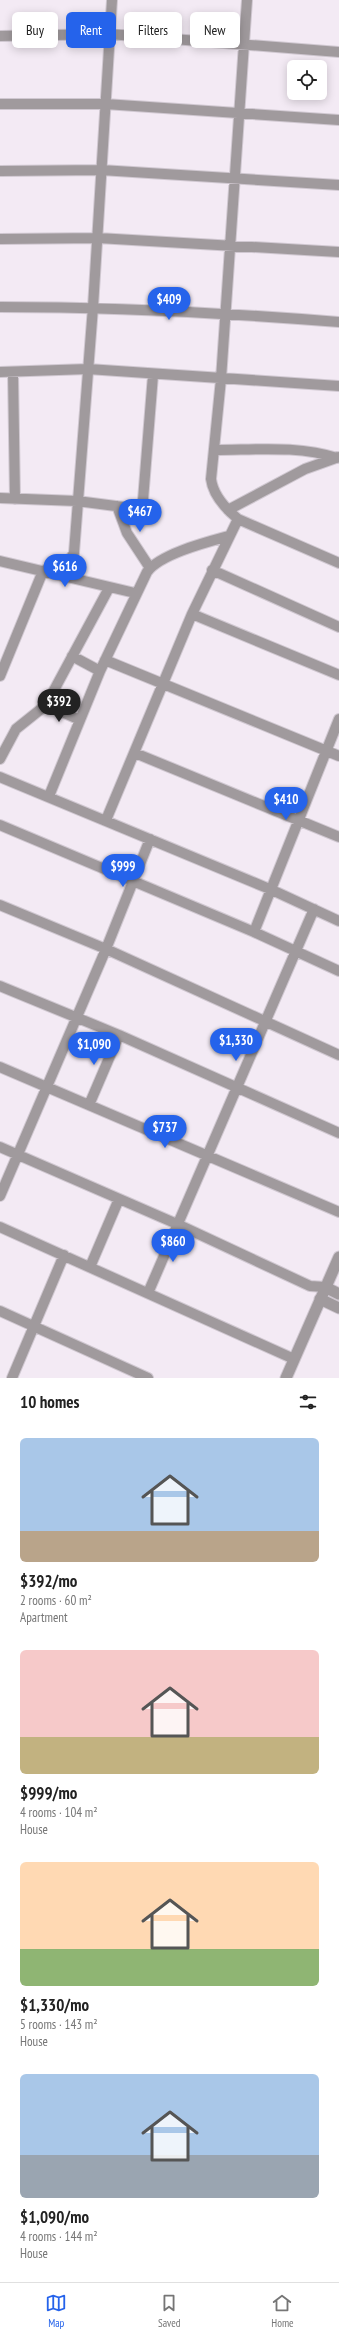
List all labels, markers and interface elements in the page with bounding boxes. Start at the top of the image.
chip: Buy [12,12,58,48]
chip: Rent [66,12,116,48]
chip: Filters [124,12,182,48]
chip: New [190,12,240,48]
map controls [287,60,327,100]
button: locate [287,60,327,100]
pin: $409 [145,287,193,321]
text: $409 [157,291,181,308]
pin: $467 [116,499,164,533]
text: $467 [128,503,152,520]
pin: $616 [41,554,89,588]
text: $616 [53,558,77,575]
pin: $392 [35,689,83,723]
text: $392 [47,693,71,710]
pin: $410 [262,787,310,821]
text: $410 [274,791,298,808]
pin: $999 [99,854,147,888]
text: $999 [111,858,135,875]
pin: $1,330 [203,1028,269,1062]
pin: $1,090 [61,1032,127,1066]
text: $1,330 [219,1032,253,1049]
text: $1,090 [77,1036,111,1053]
pin: $737 [141,1115,189,1149]
text: $737 [153,1119,177,1136]
pin: $860 [149,1229,197,1263]
text: $860 [161,1233,185,1250]
text: 10 homes [20,1391,79,1413]
icon: filters [297,1391,319,1413]
icon: home [134,1464,206,1536]
text: $392/mo [20,1570,77,1592]
text: 2 rooms · 60 m² [20,1592,92,1609]
text: Apartment [20,1609,68,1626]
icon: home [134,1676,206,1748]
text: $999/mo [20,1782,77,1804]
text: 4 rooms · 104 m² [20,1804,98,1821]
text: House [20,1821,48,1838]
icon: home [134,1888,206,1960]
text: $1,330/mo [20,1994,89,2016]
text: 5 rooms · 143 m² [20,2016,98,2033]
text: House [20,2033,48,2050]
icon: home [134,2100,206,2172]
text: $1,090/mo [20,2206,89,2228]
text: 4 rooms · 144 m² [20,2228,98,2245]
text: House [20,2245,48,2262]
tab: Map [45,2292,67,2330]
tab: Saved [158,2292,181,2330]
tab: Home [271,2292,294,2330]

